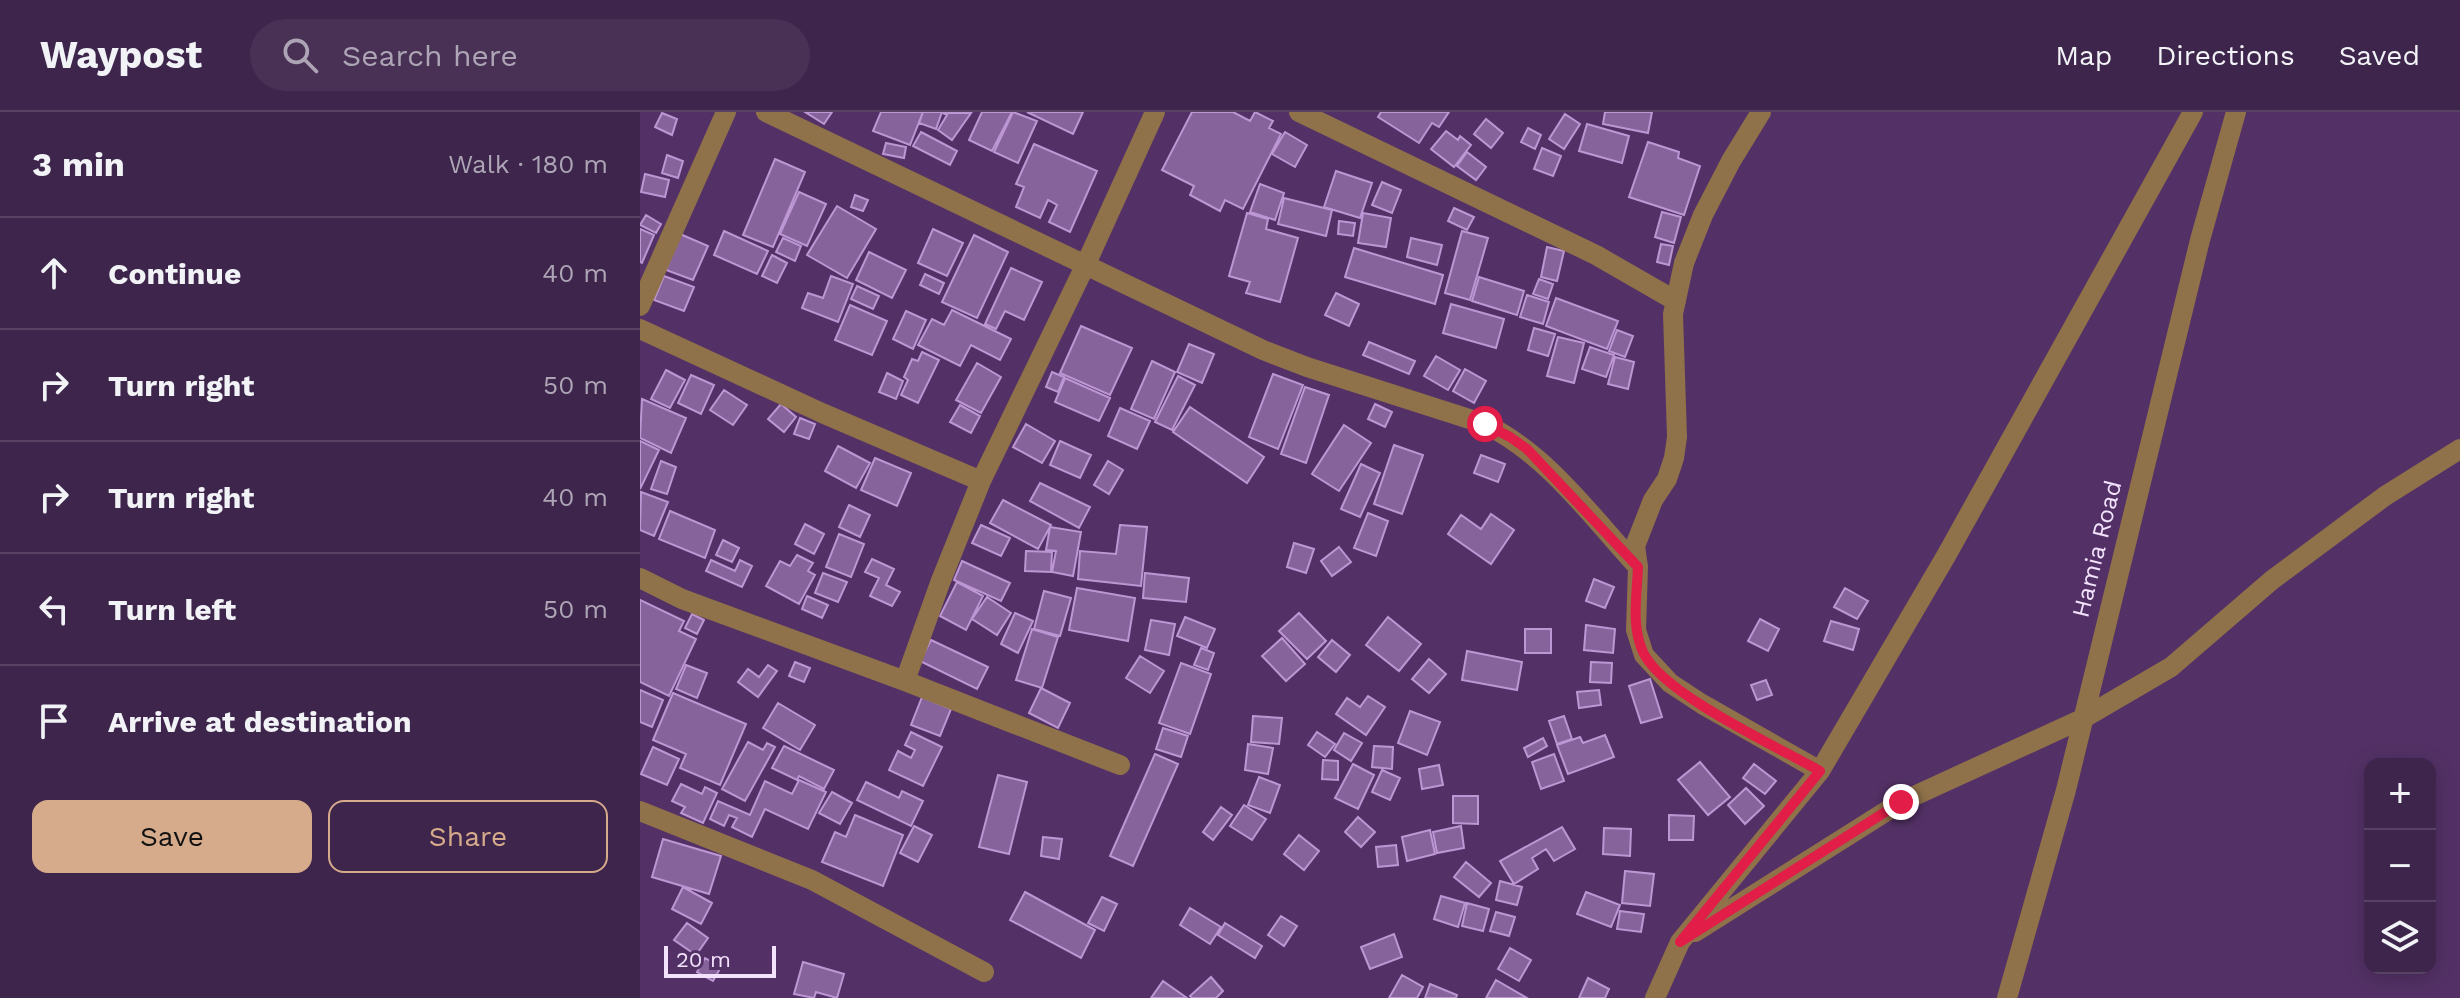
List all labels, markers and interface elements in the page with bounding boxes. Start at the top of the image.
search box [250,19,810,91]
text: Waypost [40,33,202,77]
icon: search [278,33,322,77]
text: Search here [342,38,518,73]
text: Map [2055,39,2112,72]
text: Directions [2156,39,2295,72]
text: Saved [2339,39,2420,72]
text: 3 min [32,144,125,184]
text: Walk · 180 m [448,149,608,179]
icon: ahead [32,251,76,295]
text: Continue [108,256,241,291]
text: 40 m [542,258,608,288]
icon: right [32,363,76,407]
text: Turn right [108,368,254,403]
text: 50 m [543,370,608,400]
route start [1467,406,1503,442]
icon: right [32,475,76,519]
street label: Hamia Road [2066,478,2128,620]
text: Turn right [108,480,254,515]
text: 40 m [542,482,608,512]
icon: left [32,587,76,631]
text: Turn left [108,592,236,627]
text: 50 m [543,594,608,624]
icon: arrive [32,699,76,743]
text: Arrive at destination [108,704,412,739]
map controls [2364,758,2436,974]
button: + [2364,758,2436,830]
route end [1883,784,1919,820]
button: Save [32,800,312,873]
button: Share [328,800,608,873]
button: − [2364,830,2436,902]
button: layers [2364,902,2436,974]
scale bar [664,942,776,978]
text: 20 m [676,947,731,972]

